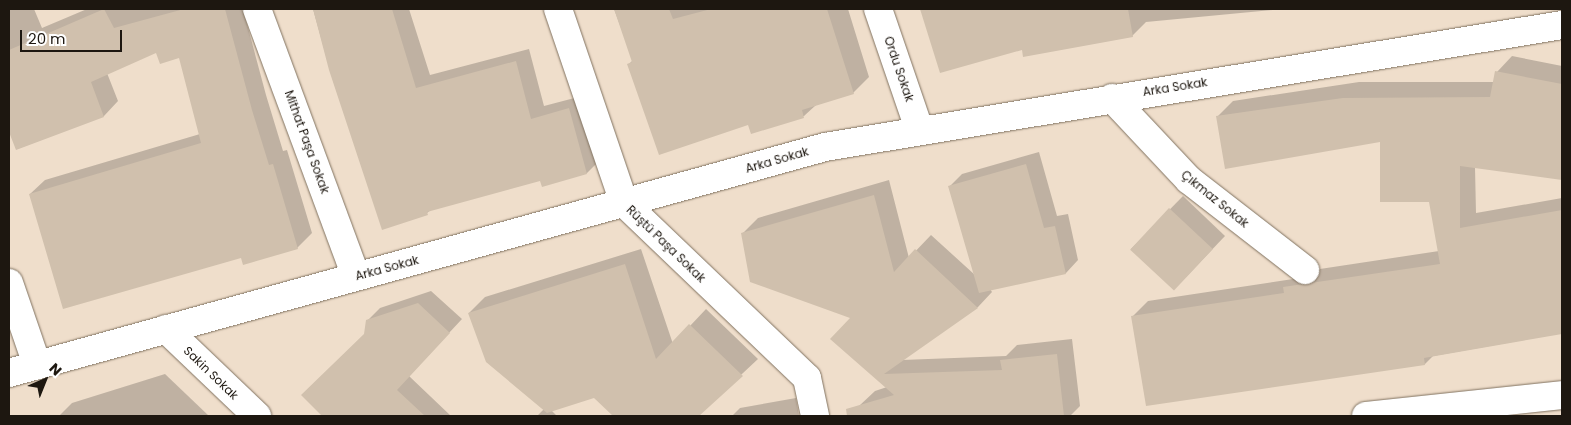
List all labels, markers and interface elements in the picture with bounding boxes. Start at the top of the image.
scale bar [22,20,125,52]
text: 20 m [28,28,66,49]
street label: Ordu Sokak [881,34,917,104]
street label: Arka Sokak [1142,75,1208,99]
street label: Mithat Paşa Sokak [282,88,332,196]
street label: Arka Sokak [744,144,810,176]
street label: Çıkmaz Sokak [1178,167,1252,231]
street label: Rüştü Paşa Sokak [623,203,709,285]
street label: Arka Sokak [354,253,420,283]
street label: Sakin Sokak [181,343,241,403]
north arrow [20,355,70,405]
text: N [45,358,66,380]

